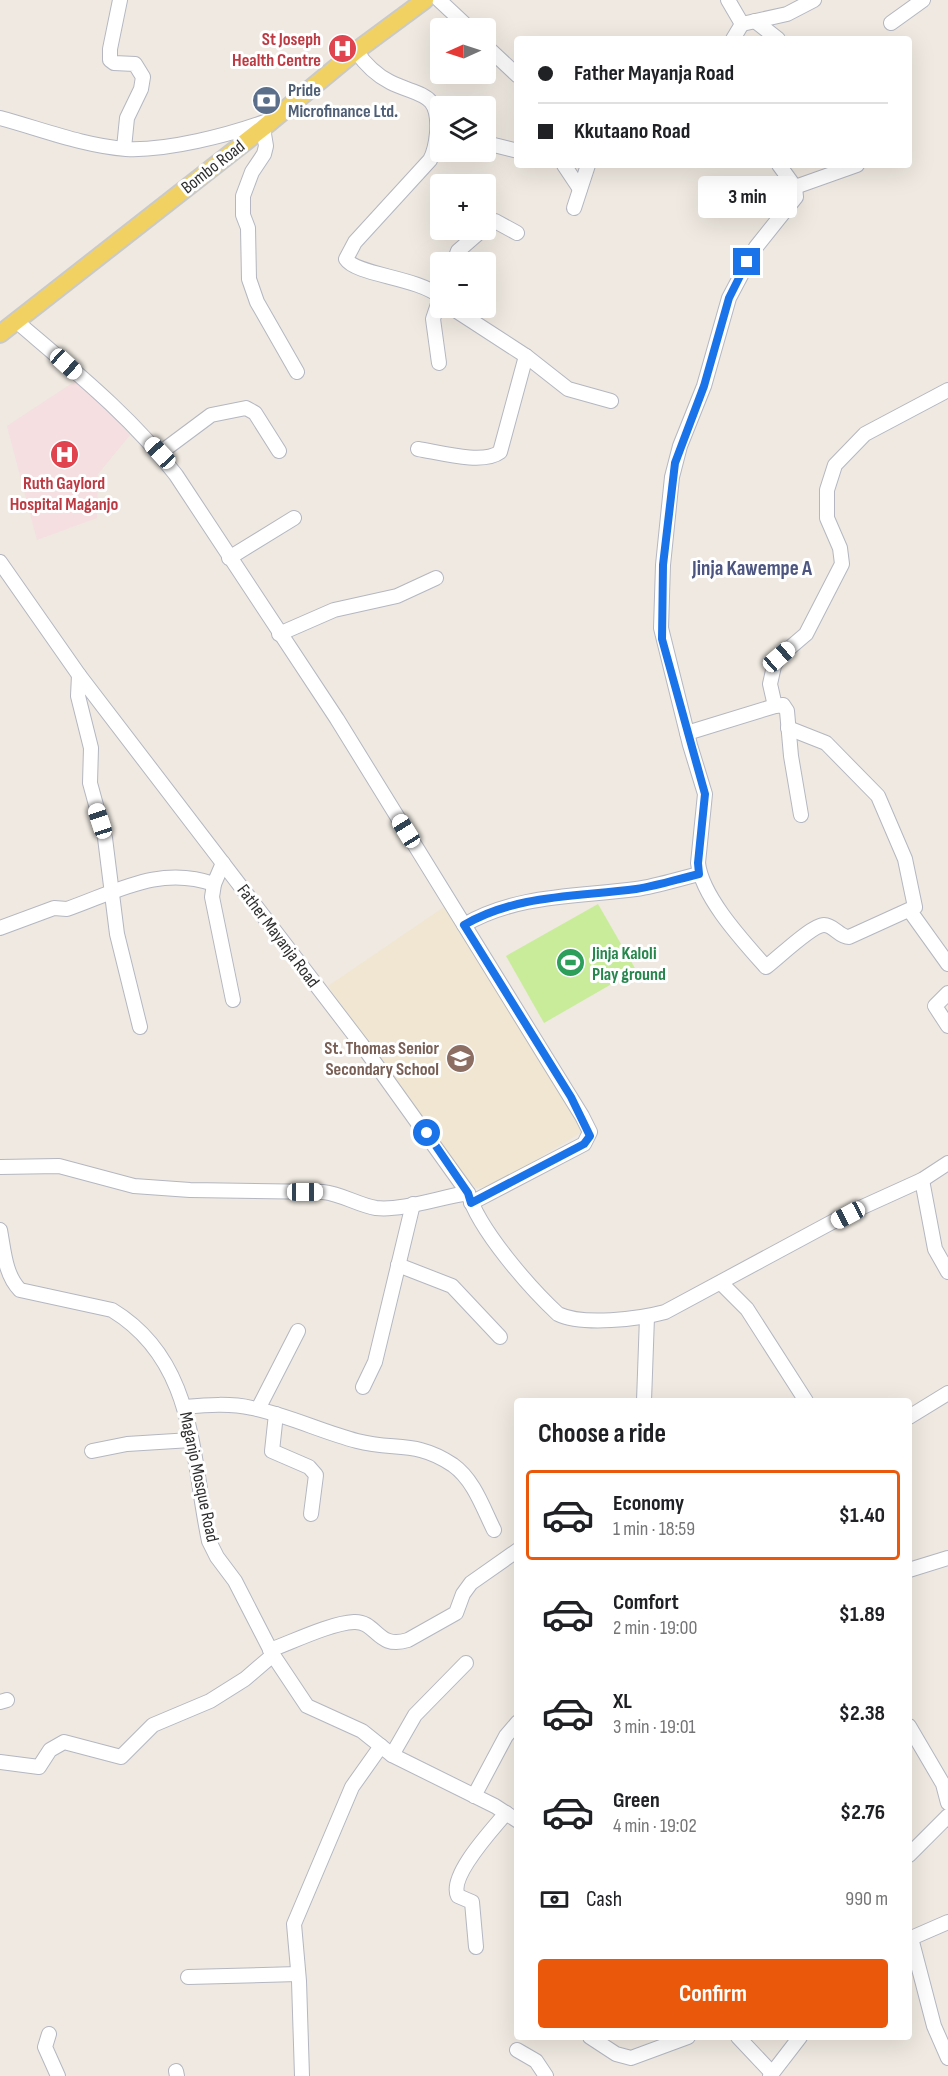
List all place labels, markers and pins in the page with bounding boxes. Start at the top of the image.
place label: St Joseph Health Centre [232,29,321,71]
hospital icon: St Joseph Health Centre [326,33,358,65]
place label: Pride Microfinance Ltd. [288,80,398,122]
bank icon: Pride Microfinance Ltd. [251,84,283,116]
hospital icon: Ruth Gaylord Hospital Maganjo [48,438,80,470]
place label: Ruth Gaylord Hospital Maganjo [10,473,118,515]
place label: Jinja Kaloli Play ground [591,943,666,985]
sports icon: Jinja Kaloli Play ground [555,947,587,979]
place label: St. Thomas Senior Secondary School [324,1038,439,1080]
school or university icon: St. Thomas Senior Secondary School [444,1042,476,1074]

